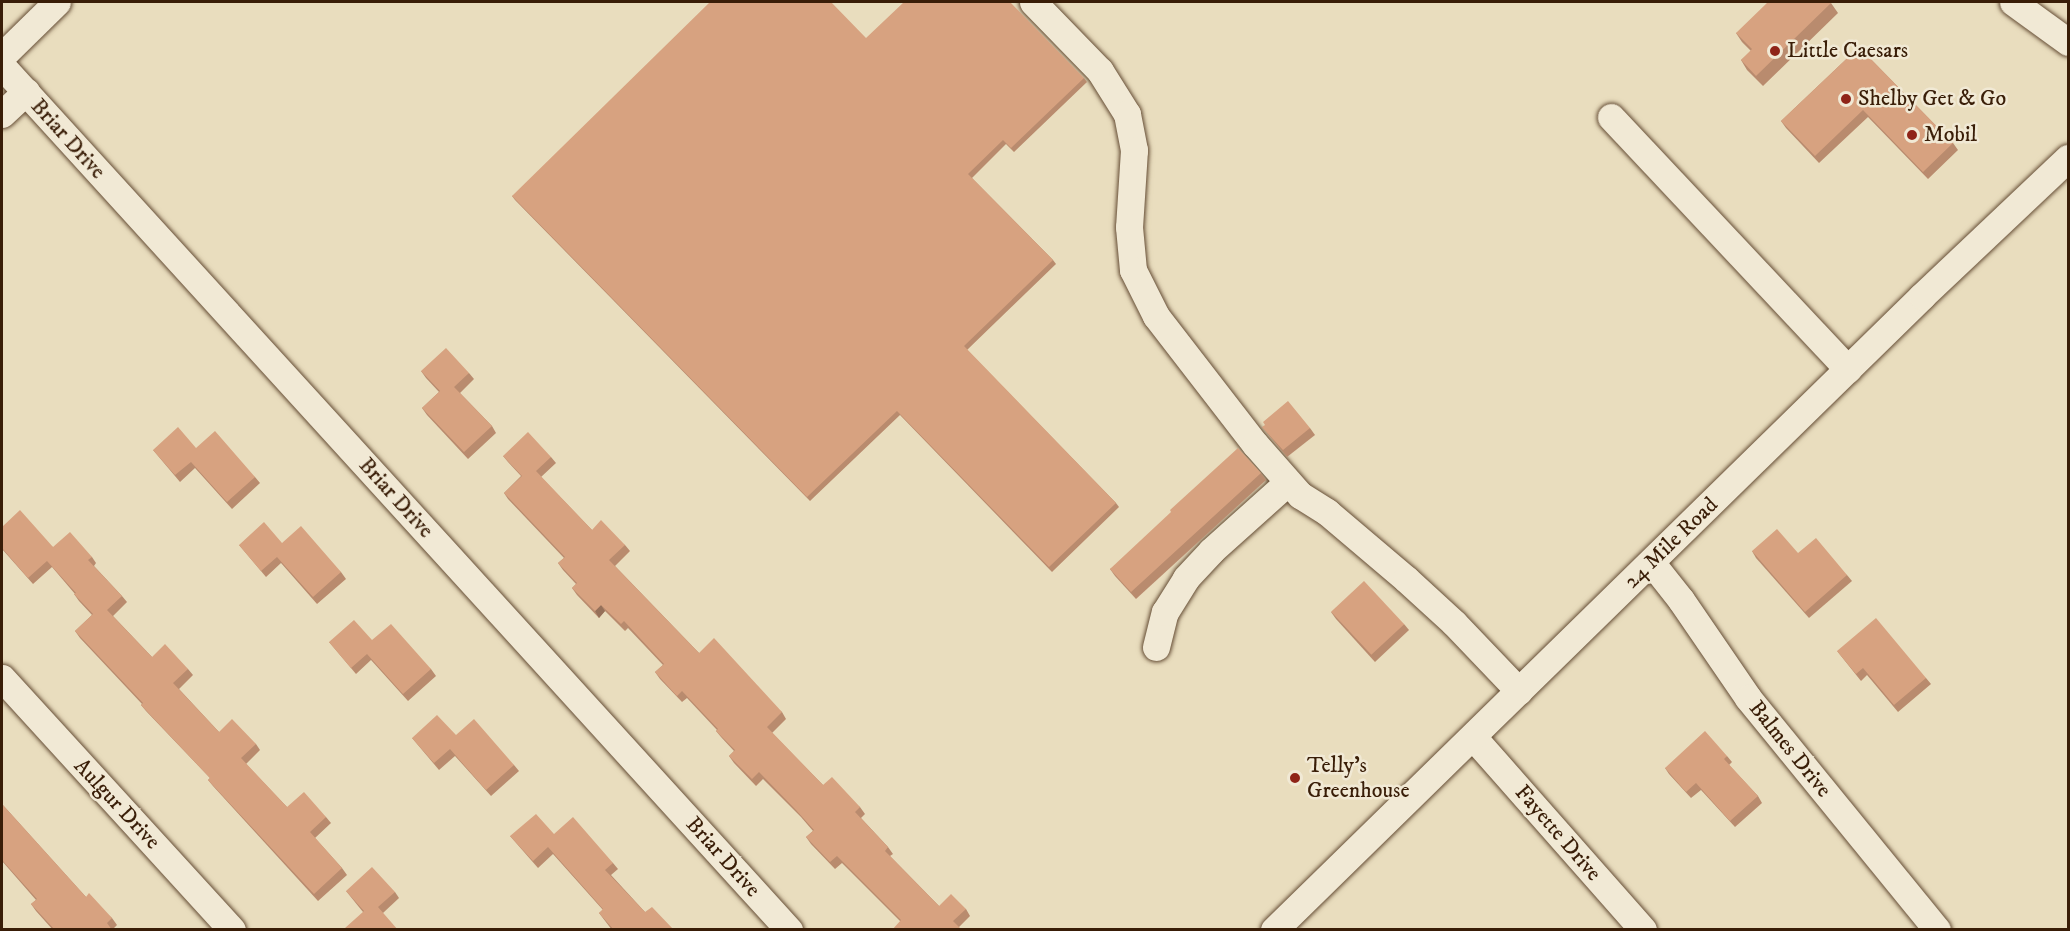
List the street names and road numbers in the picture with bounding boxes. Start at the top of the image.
street label: Briar Drive [25,93,111,185]
street label: Briar Drive [353,452,439,544]
street label: 24 Mile Road [1619,492,1723,594]
street label: Balmes Drive [1743,695,1837,803]
street label: Aulgur Drive [68,753,166,855]
street label: Fayette Drive [1509,780,1607,886]
street label: Briar Drive [680,811,766,903]

